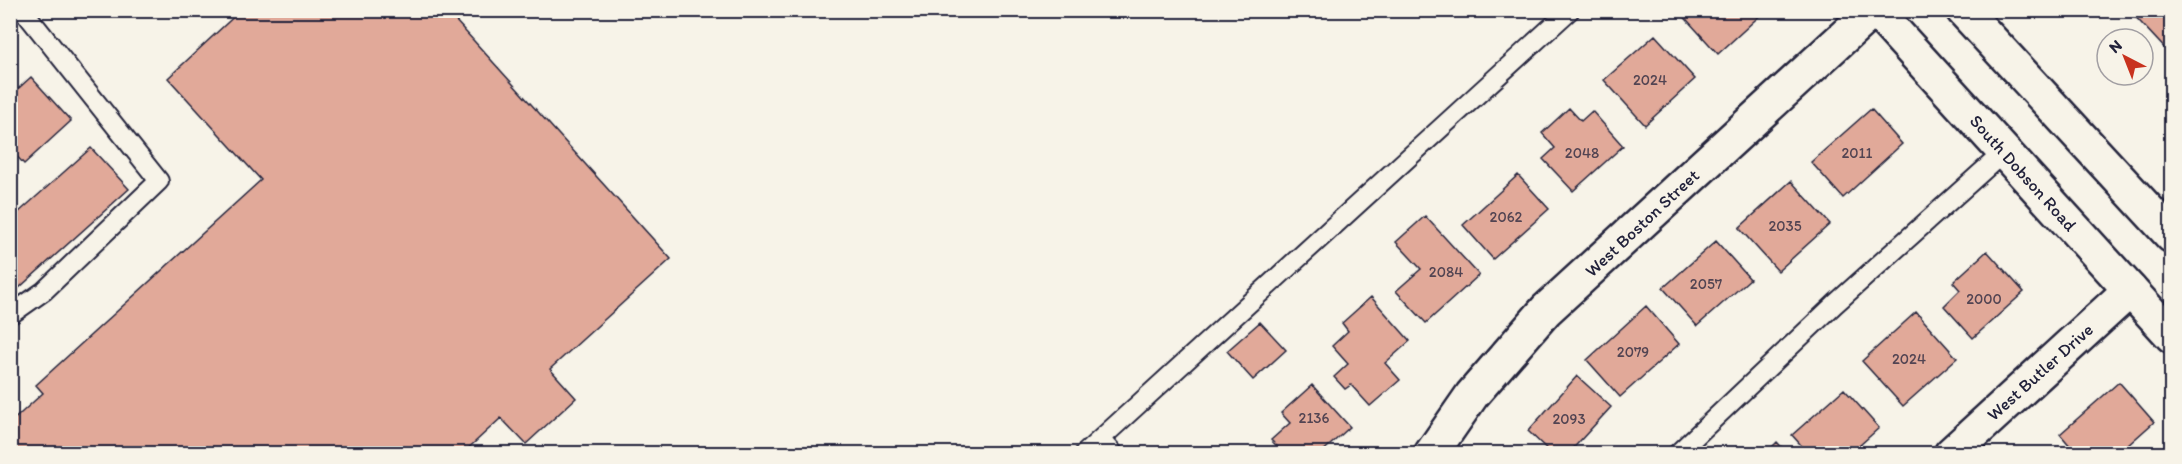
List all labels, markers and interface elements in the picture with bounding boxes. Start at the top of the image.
north arrow [2095,27,2155,87]
text: N [2105,36,2126,57]
house number: 2024 [1633,71,1667,89]
street label: South Dobson Road [1965,110,2081,236]
house number: 2048 [1565,144,1599,162]
house number: 2011 [1841,144,1873,162]
street label: West Boston Street [1580,164,1704,282]
house number: 2062 [1490,208,1523,226]
house number: 2035 [1768,217,1802,235]
house number: 2084 [1429,263,1463,281]
house number: 2057 [1690,275,1723,293]
house number: 2000 [1966,290,2002,308]
street label: West Butler Drive [1982,319,2098,425]
house number: 2079 [1617,343,1649,361]
house number: 2024 [1892,350,1926,368]
house number: 2136 [1299,409,1330,427]
house number: 2093 [1552,410,1586,428]

